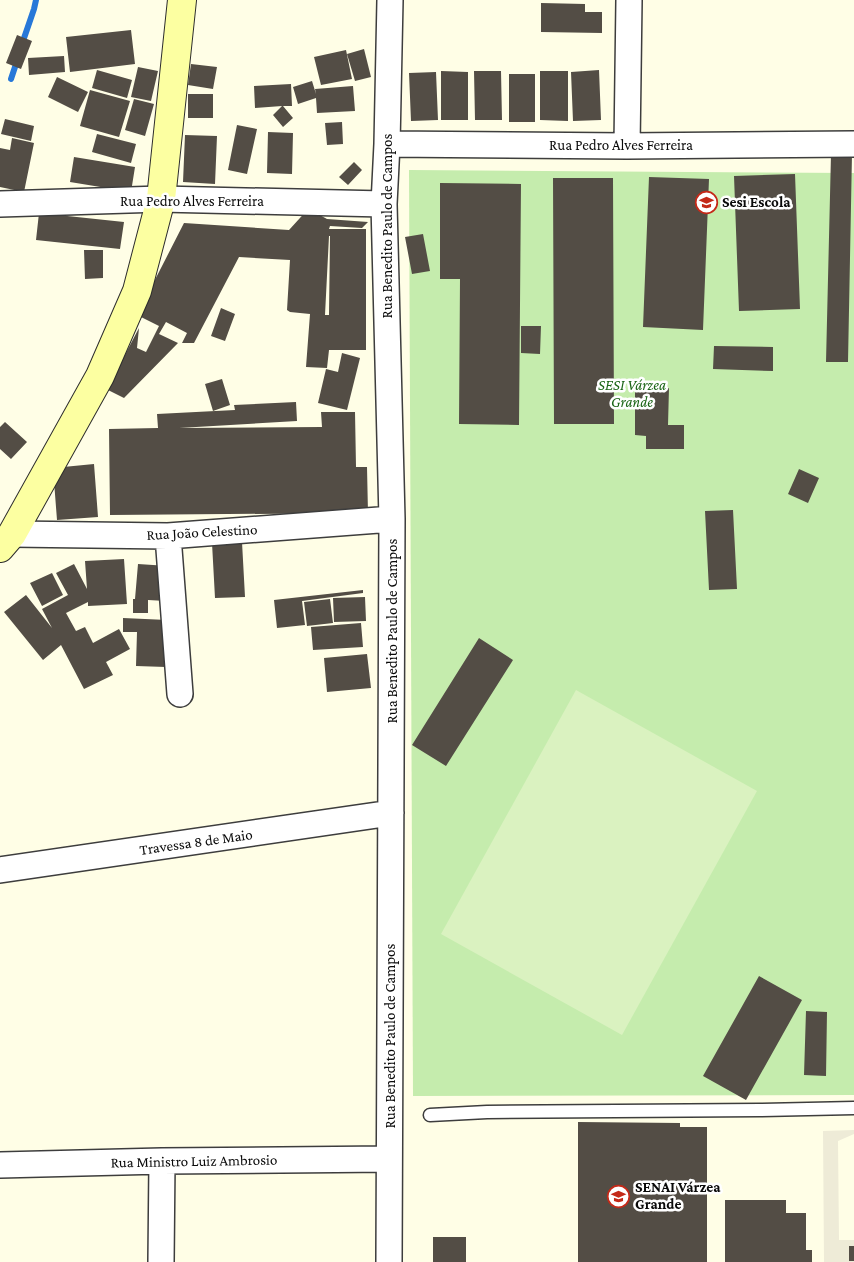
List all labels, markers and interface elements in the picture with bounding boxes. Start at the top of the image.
street label: Rua Benedito Paulo de Campos [379,133,396,318]
street label: Rua Pedro Alves Ferreira [549,137,693,153]
school or university icon: Sesi Escola [694,190,718,214]
street label: Rua Pedro Alves Ferreira [120,193,264,209]
place label: Sesi Escola [722,194,791,210]
park label: SESI Várzea Grande [598,377,666,410]
street label: Rua João Celestino [146,521,258,544]
street label: Rua Benedito Paulo de Campos [384,538,401,723]
street label: Travessa 8 de Maio [138,826,254,858]
street label: Rua Benedito Paulo de Campos [382,943,399,1128]
street label: Rua Ministro Luiz Ambrosio [110,1152,278,1170]
place label: SENAI Várzea Grande [635,1179,721,1212]
school or university icon: SENAI Várzea Grande [607,1184,631,1208]

